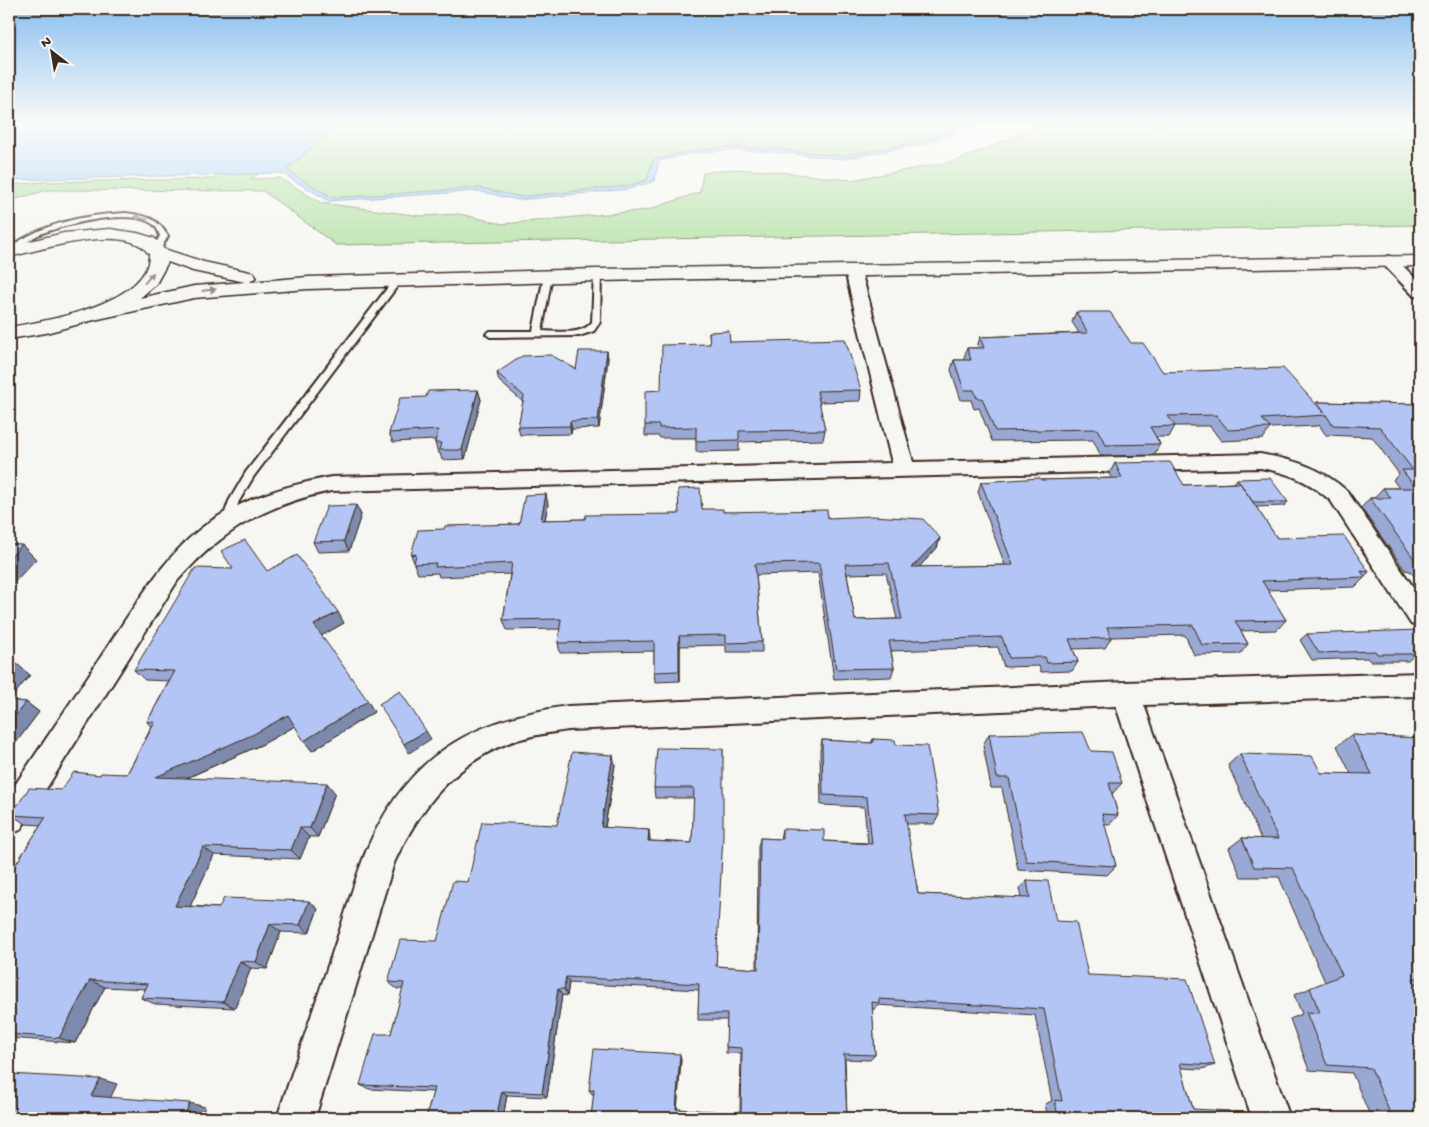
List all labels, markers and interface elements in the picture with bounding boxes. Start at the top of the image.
north arrow [28,28,78,78]
text: N [38,33,55,53]
one-way arrow [132,213,148,221]
one-way arrow [143,272,154,285]
one-way arrow [202,286,218,294]

